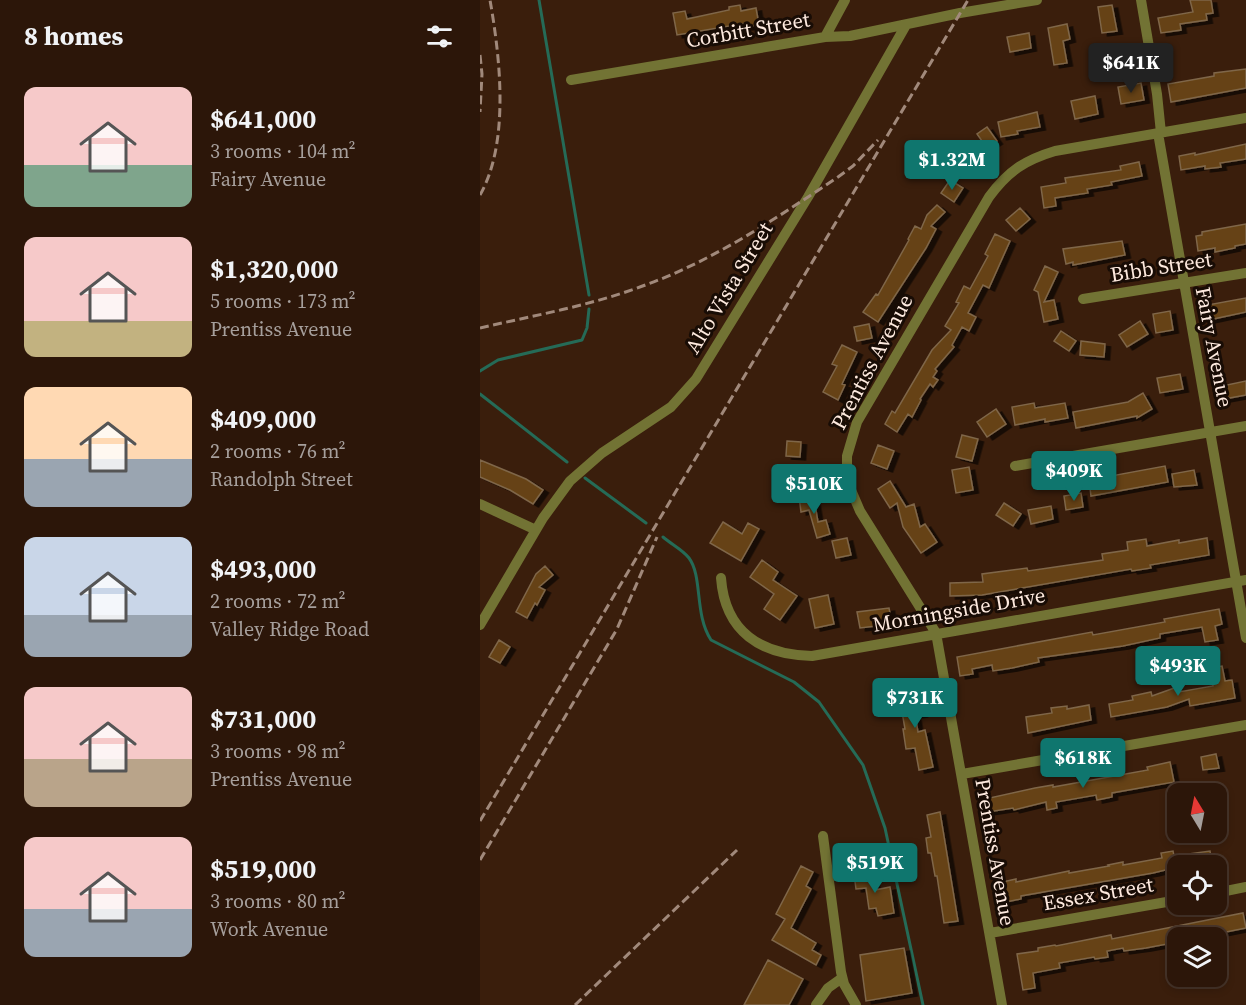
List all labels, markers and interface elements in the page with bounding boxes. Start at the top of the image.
street label: Corbitt Street [684,4,812,55]
text: 8 homes [24,18,123,54]
icon: filters [423,20,456,53]
pin: $641K [1089,43,1173,94]
text: $641K [1102,48,1160,76]
text: $641,000 [210,101,316,137]
icon: home [72,111,144,183]
text: 3 rooms · 104 m² [210,137,356,165]
pin: $1.32M [903,140,1001,191]
text: $1.32M [918,145,986,173]
text: Fairy Avenue [210,165,326,193]
street label: Alto Vista Street [678,217,779,359]
street label: Bibb Street [1108,244,1214,289]
text: $1,320,000 [210,251,338,287]
icon: home [72,261,144,333]
street label: Fairy Avenue [1189,284,1240,410]
text: 5 rooms · 173 m² [210,287,356,315]
street label: Prentiss Avenue [824,289,919,434]
text: Prentiss Avenue [210,315,352,343]
text: $409,000 [210,401,316,437]
icon: home [72,411,144,483]
text: 2 rooms · 76 m² [210,437,346,465]
pin: $409K [1032,451,1116,502]
text: $409K [1045,456,1103,484]
pin: $510K [772,464,856,515]
text: Randolph Street [210,465,353,493]
text: $510K [785,469,843,497]
text: $493,000 [210,551,316,587]
icon: home [72,561,144,633]
street label: Morningside Drive [870,580,1048,639]
text: 2 rooms · 72 m² [210,587,346,615]
text: Valley Ridge Road [210,615,369,643]
pin: $493K [1136,646,1220,697]
text: $493K [1149,651,1207,679]
pin: $731K [873,678,957,729]
text: $731K [886,683,944,711]
text: $731,000 [210,701,316,737]
icon: home [72,711,144,783]
text: 3 rooms · 98 m² [210,737,346,765]
pin: $618K [1041,738,1125,789]
text: $618K [1054,743,1112,771]
text: Prentiss Avenue [210,765,352,793]
street label: Prentiss Avenue [968,776,1023,928]
north arrow [1167,783,1227,843]
map controls [1167,783,1227,987]
pin: $519K [833,843,917,894]
text: $519K [846,848,904,876]
text: $519,000 [210,851,316,887]
button: locate [1167,855,1227,915]
icon: home [72,861,144,933]
street label: Essex Street [1040,869,1156,917]
text: 3 rooms · 80 m² [210,887,346,915]
text: Work Avenue [210,915,328,943]
button: layers [1167,927,1227,987]

